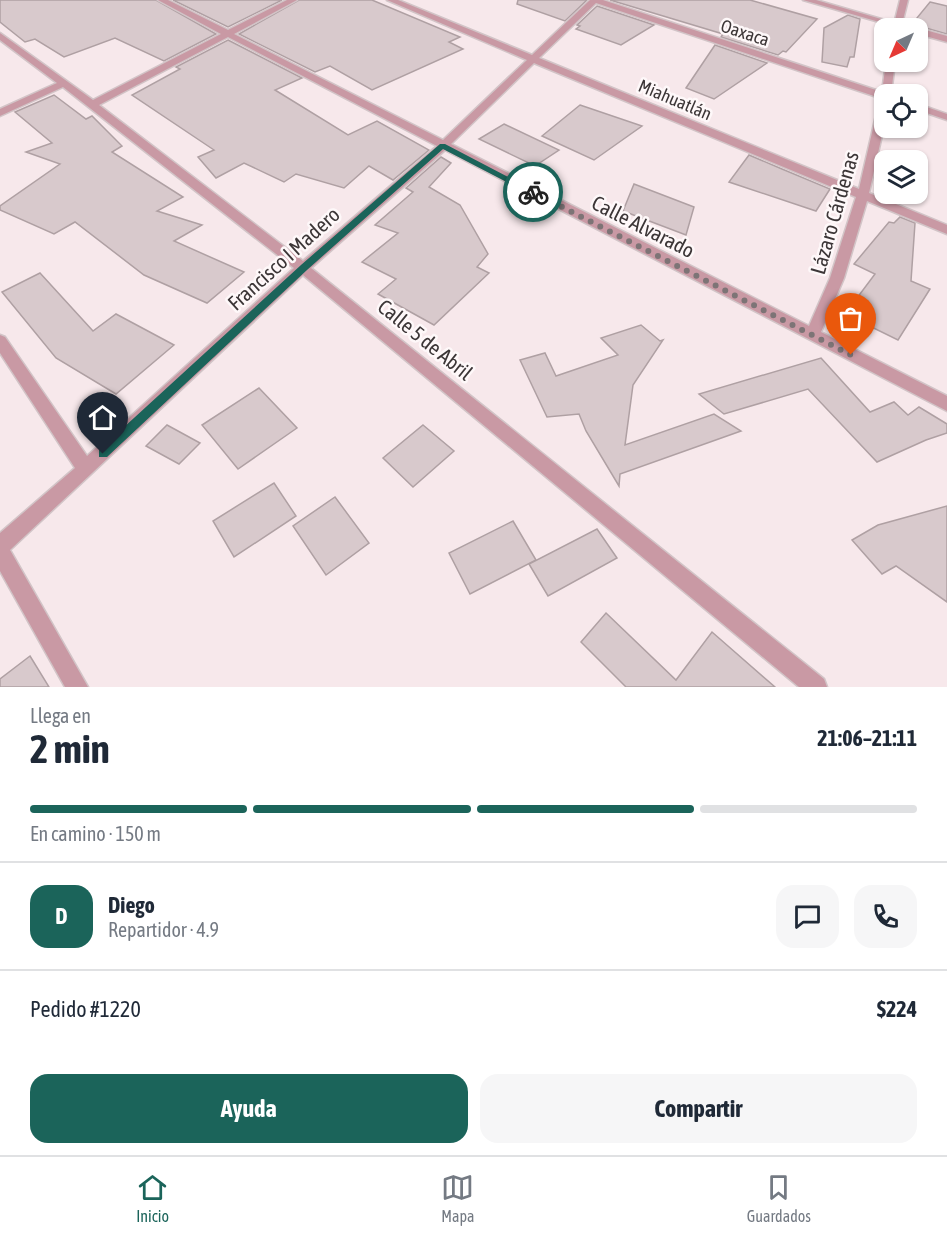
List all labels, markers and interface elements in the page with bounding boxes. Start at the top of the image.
street label: Oaxaca [718,15,772,50]
north arrow [874,18,928,72]
map controls [874,18,928,204]
street label: Miahuatlán [635,75,715,124]
button: locate [874,84,928,138]
street label: Lázaro Cárdenas [805,149,863,277]
button: layers [874,150,928,204]
courier [503,162,563,222]
icon: bike [517,176,550,209]
street label: Calle Alvarado [588,190,699,262]
street label: Francisco I Madero [223,202,344,315]
pin [825,293,876,355]
street label: Calle 5 de Abril [374,294,478,385]
icon: bag [834,302,867,335]
pin [77,392,128,454]
icon: home [86,401,119,434]
text: Llega en [30,704,91,727]
text: 21:06–21:11 [817,725,917,751]
text: 2 min [30,727,110,771]
text: En camino · 150 m [30,822,161,845]
button: chat [776,885,839,948]
button: phone [854,885,917,948]
text: Diego [108,892,155,918]
text: D [55,903,68,929]
text: Repartidor · 4.9 [108,918,219,941]
text: Pedido #1220 [30,996,141,1022]
text: $224 [877,996,917,1022]
button: Ayuda [30,1074,468,1143]
button: Compartir [480,1074,917,1143]
tab: Inicio [136,1171,169,1225]
tab: Mapa [441,1171,475,1225]
tab: Guardados [747,1171,811,1225]

